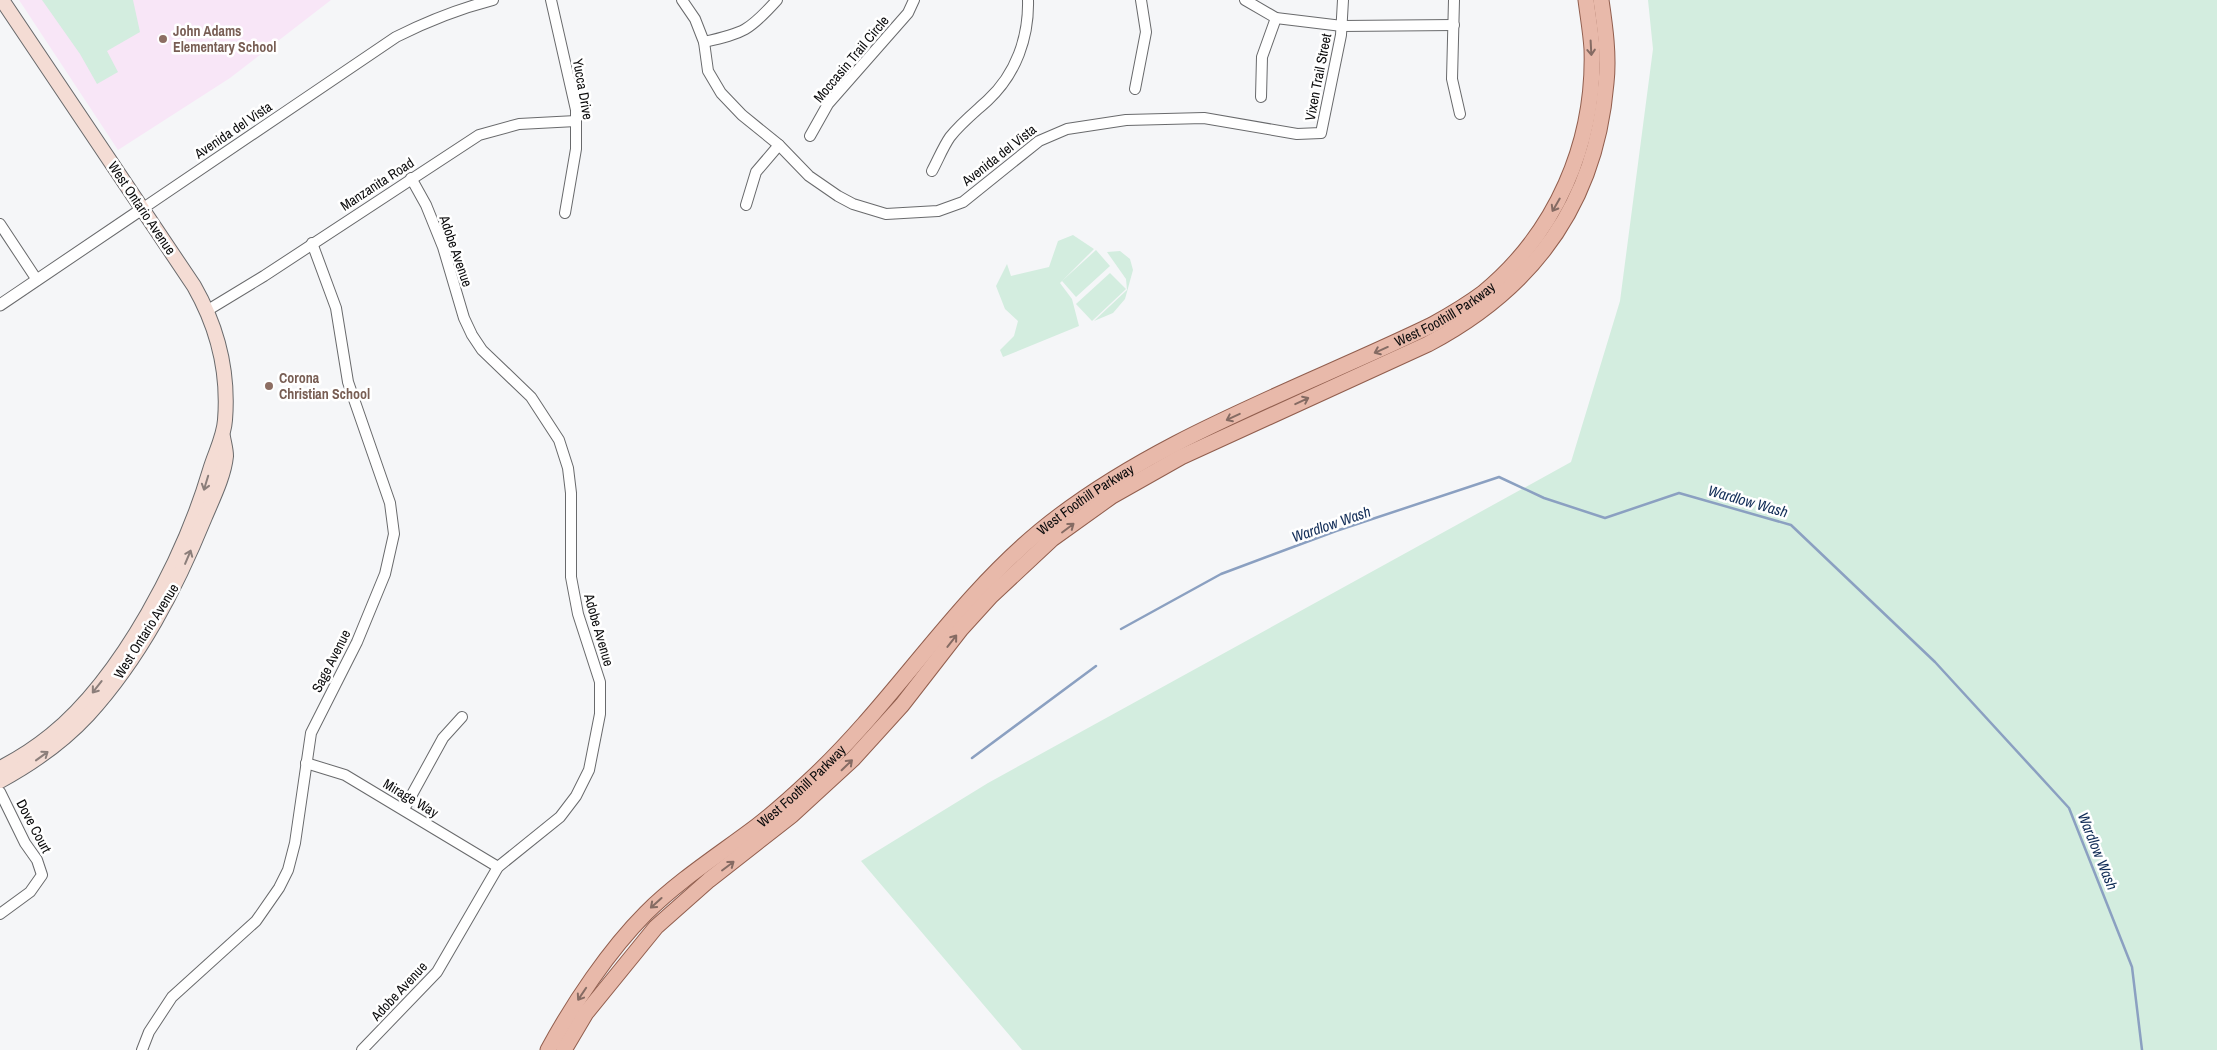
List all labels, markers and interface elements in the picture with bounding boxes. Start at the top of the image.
street label: Moccasin Trail Circle [809,12,893,106]
place label: John Adams Elementary School [173,22,276,56]
street label: Vixen Trail Street [1301,32,1335,122]
marker: John Adams Elementary School [157,33,169,45]
one-way arrow [1587,40,1596,56]
street label: Yucca Drive [569,57,597,121]
street label: Avenida del Vista [190,97,276,163]
street label: Avenida del Vista [957,120,1040,190]
street label: Manzanita Road [337,154,417,214]
street label: West Ontario Avenue [104,158,180,258]
one-way arrow [1550,197,1560,211]
street label: Adobe Avenue [435,212,477,289]
street label: West Foothill Parkway [1392,278,1499,350]
one-way arrow [1374,345,1389,355]
place label: Corona Christian School [279,369,370,403]
marker: Corona Christian School [263,380,275,392]
one-way arrow [1295,396,1310,406]
one-way arrow [1226,413,1241,422]
street label: West Foothill Parkway [1033,460,1137,539]
one-way arrow [201,474,211,490]
water label: Wardlow Wash [1706,480,1791,522]
water label: Wardlow Wash [1289,501,1373,547]
one-way arrow [1061,522,1074,533]
one-way arrow [184,550,194,565]
street label: West Ontario Avenue [110,580,182,682]
street label: Adobe Avenue [580,591,618,668]
street label: Sage Avenue [308,627,354,695]
one-way arrow [946,635,957,648]
one-way arrow [91,680,102,693]
street label: West Foothill Parkway [754,741,850,831]
one-way arrow [35,751,49,761]
one-way arrow [840,759,853,771]
street label: Mirage Way [380,774,442,822]
street label: Dove Court [12,796,56,856]
water label: Wardlow Wash [2073,809,2123,893]
one-way arrow [721,860,734,871]
one-way arrow [650,897,663,909]
street label: Adobe Avenue [366,958,431,1025]
one-way arrow [577,987,587,1001]

